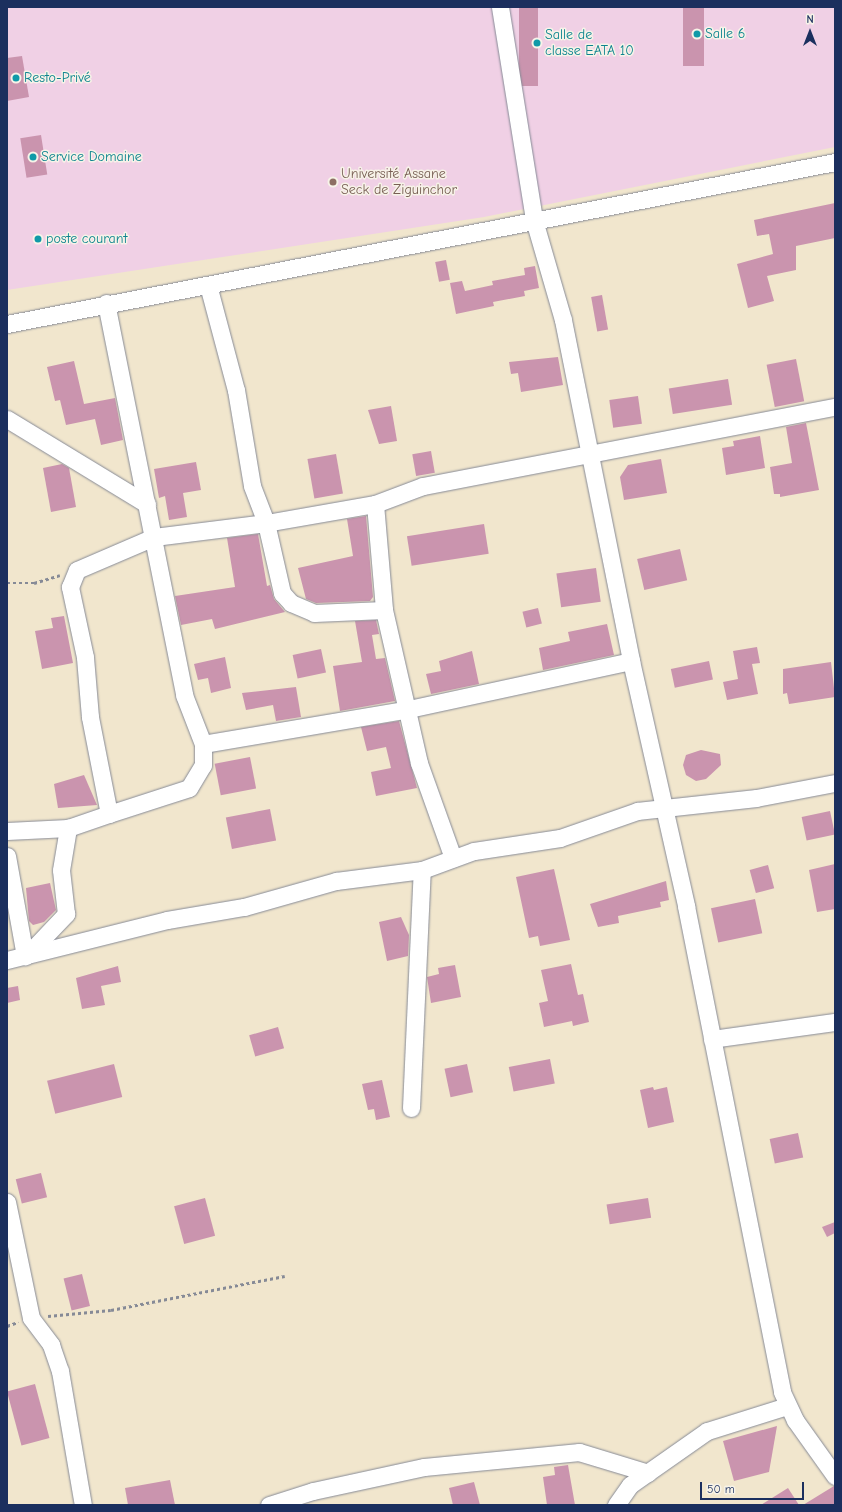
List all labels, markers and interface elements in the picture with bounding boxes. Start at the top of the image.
north arrow [790,12,830,52]
text: N [806,13,814,26]
place label: Salle 6 [705,26,745,42]
place label: Salle de classe EATA 10 [545,27,634,60]
marker: Salle 6 [692,29,702,39]
marker: Salle de classe EATA 10 [532,38,542,48]
place label: Resto-Privé [24,70,91,86]
marker: Resto-Privé [11,73,21,83]
place label: Service Domaine [41,149,142,165]
marker: Service Domaine [28,152,38,162]
place label: Université Assane Seck de Ziguinchor [341,166,457,198]
marker: Université Assane Seck de Ziguinchor [328,177,338,187]
place label: poste courant [46,231,127,247]
marker: poste courant [33,234,43,244]
scale bar [702,1474,806,1500]
text: 50 m [707,1482,735,1496]

